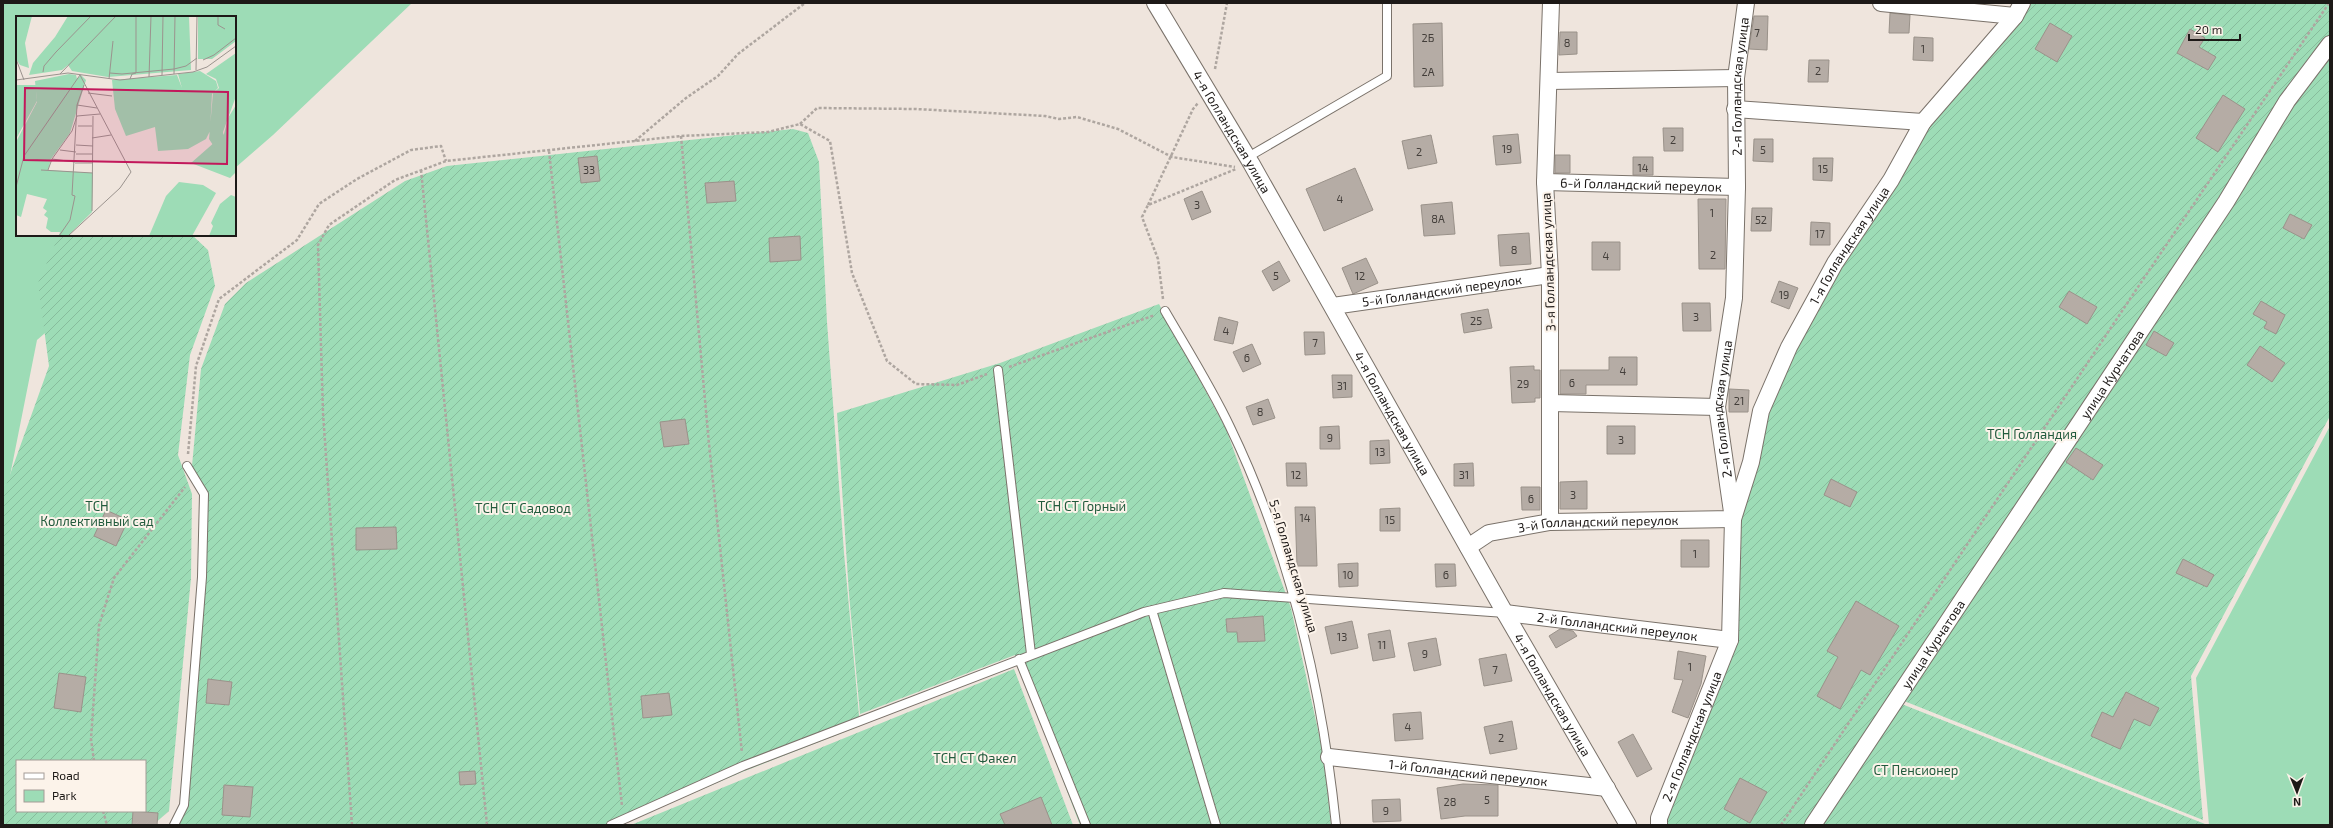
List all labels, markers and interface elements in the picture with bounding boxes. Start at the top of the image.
inset map [16,16,236,236]
street label: 2-я Голландская улица [1728,16,1752,156]
scale bar [2189,16,2240,42]
text: 20 m [2195,22,2222,36]
house number: 7 [1754,26,1760,39]
house number: 2Б [1422,31,1435,44]
house number: 8 [1564,36,1570,49]
house number: 1 [1921,42,1925,55]
house number: 2 [1815,64,1821,77]
house number: 2А [1421,65,1435,78]
street label: 4-я Голландская улица [1189,68,1274,196]
house number: 2 [1670,133,1676,146]
house number: 19 [1502,142,1512,155]
house number: 5 [1760,143,1766,156]
house number: 2 [1416,145,1422,158]
house number: 14 [1637,161,1649,174]
house number: 15 [1818,162,1828,175]
house number: 33 [583,163,595,176]
street label: 6-й Голландский переулок [1560,174,1722,195]
street label: 1-я Голландская улица [1806,183,1892,307]
house number: 4 [1337,192,1344,205]
street label: 3-я Голландская улица [1538,192,1558,332]
house number: 3 [1194,198,1200,211]
house number: 1 [1710,206,1714,219]
house number: 8А [1431,212,1445,225]
house number: 52 [1755,213,1767,226]
house number: 17 [1815,227,1825,240]
house number: 8 [1511,243,1517,256]
house number: 2 [1710,248,1716,261]
house number: 4 [1603,249,1610,262]
house number: 5 [1273,269,1279,282]
house number: 12 [1355,269,1365,282]
street label: 5-й Голландский переулок [1361,271,1523,310]
house number: 19 [1779,288,1789,301]
house number: 3 [1693,310,1699,323]
house number: 25 [1470,314,1482,327]
house number: 4 [1223,324,1230,337]
street label: улица Курчатова [2077,326,2147,422]
house number: 7 [1312,336,1318,349]
street label: 2-я Голландская улица [1709,339,1735,479]
street label: 4-я Голландская улица [1351,349,1434,478]
house number: 6 [1244,351,1250,364]
house number: 4 [1620,364,1627,377]
house number: 6 [1569,376,1575,389]
house number: 29 [1517,377,1529,390]
house number: 31 [1337,379,1347,392]
house number: 21 [1734,394,1744,407]
house number: 8 [1257,405,1263,418]
park label: ТСН Голландия [1987,426,2077,442]
house number: 9 [1327,431,1333,444]
house number: 3 [1618,433,1624,446]
house number: 13 [1375,445,1385,458]
house number: 12 [1291,468,1301,481]
house number: 31 [1459,468,1469,481]
house number: 3 [1570,488,1576,501]
house number: 6 [1528,492,1534,505]
street label: 5-я Голландская улица [1266,497,1322,635]
park label: ТСН Коллективный сад [40,498,154,529]
park label: ТСН СТ Горный [1038,498,1126,514]
park label: ТСН СТ Садовод [475,500,571,516]
house number: 14 [1299,511,1311,524]
street label: 3-й Голландский переулок [1516,512,1679,536]
house number: 15 [1385,513,1395,526]
house number: 1 [1693,547,1697,560]
house number: 10 [1342,568,1354,581]
house number: 6 [1443,568,1449,581]
street label: улица Курчатова [1898,597,1968,692]
street label: 2-й Голландский переулок [1536,609,1698,644]
house number: 13 [1337,630,1347,643]
street label: 4-я Голландская улица [1511,630,1594,759]
house number: 11 [1378,638,1386,651]
house number: 9 [1422,647,1428,660]
house number: 1 [1688,660,1692,673]
house number: 7 [1492,663,1498,676]
street label: 2-я Голландская улица [1658,669,1725,804]
house number: 4 [1405,720,1412,733]
house number: 2 [1498,731,1504,744]
park label: ТСН СТ Факел [933,750,1017,766]
street label: 1-й Голландский переулок [1388,756,1548,789]
legend [16,760,146,812]
park label: СТ Пенсионер [1874,762,1958,778]
text: Road [52,768,80,782]
north arrow [2277,772,2317,812]
text: Park [52,788,77,802]
house number: 5 [1484,793,1490,806]
house number: 28 [1444,795,1456,808]
text: N [2293,796,2301,809]
house number: 9 [1383,804,1389,817]

